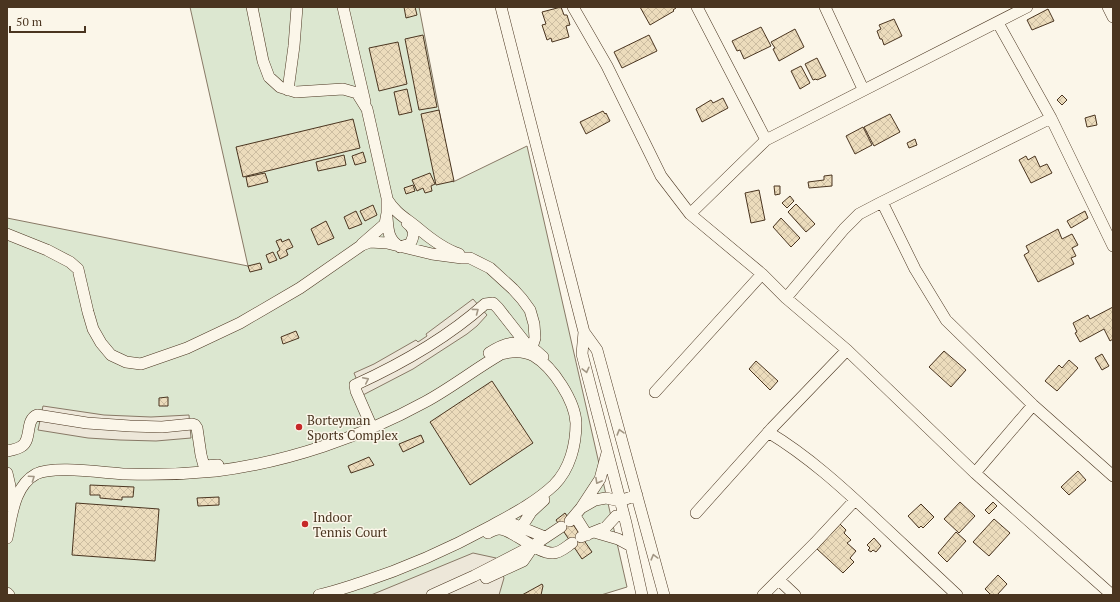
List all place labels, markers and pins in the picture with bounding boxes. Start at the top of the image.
place label: Borteyman Sports Complex [307,411,398,444]
marker: Borteyman Sports Complex [294,422,304,432]
place label: Indoor Tennis Court [313,508,388,541]
marker: Indoor Tennis Court [300,519,310,529]

